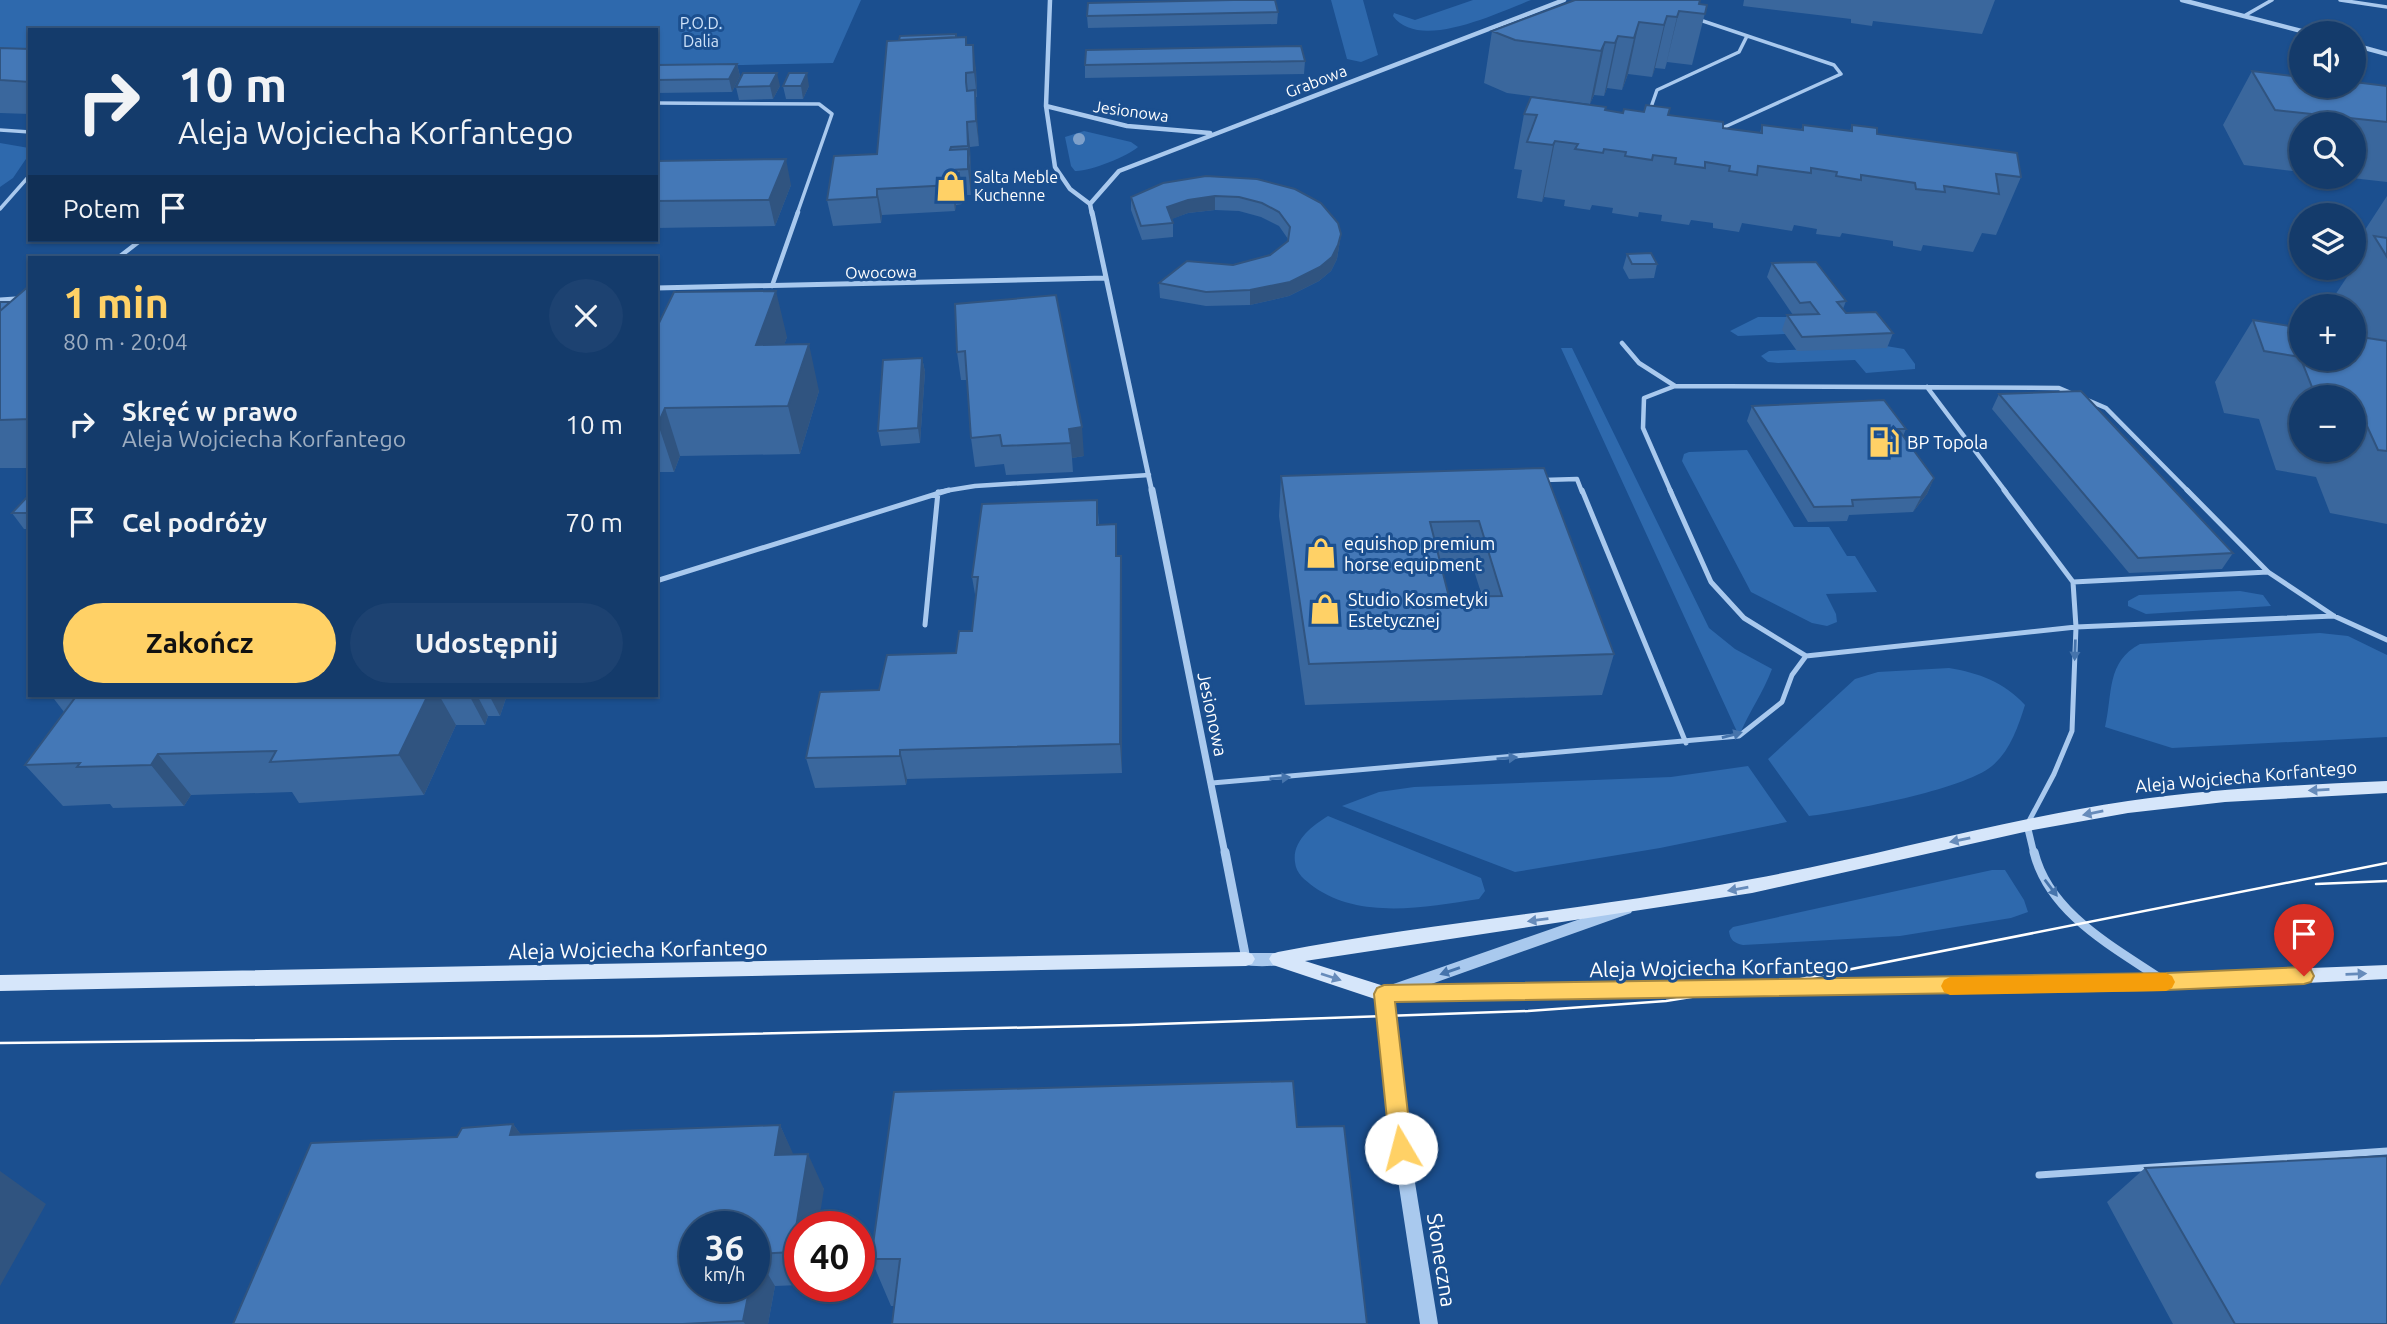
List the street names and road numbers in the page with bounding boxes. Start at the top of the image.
street label: Grabowa [1283,61,1349,101]
street label: Jesionowa [1092,97,1170,125]
street label: Owocowa [845,262,917,282]
street label: Jesionowa [1194,670,1232,758]
street label: Aleja Wojciecha Korfantego [2134,756,2358,796]
street label: Aleja Wojciecha Korfantego [508,935,768,963]
street label: Aleja Wojciecha Korfantego [1589,953,1849,981]
street label: Słoneczna [1423,1211,1461,1309]

